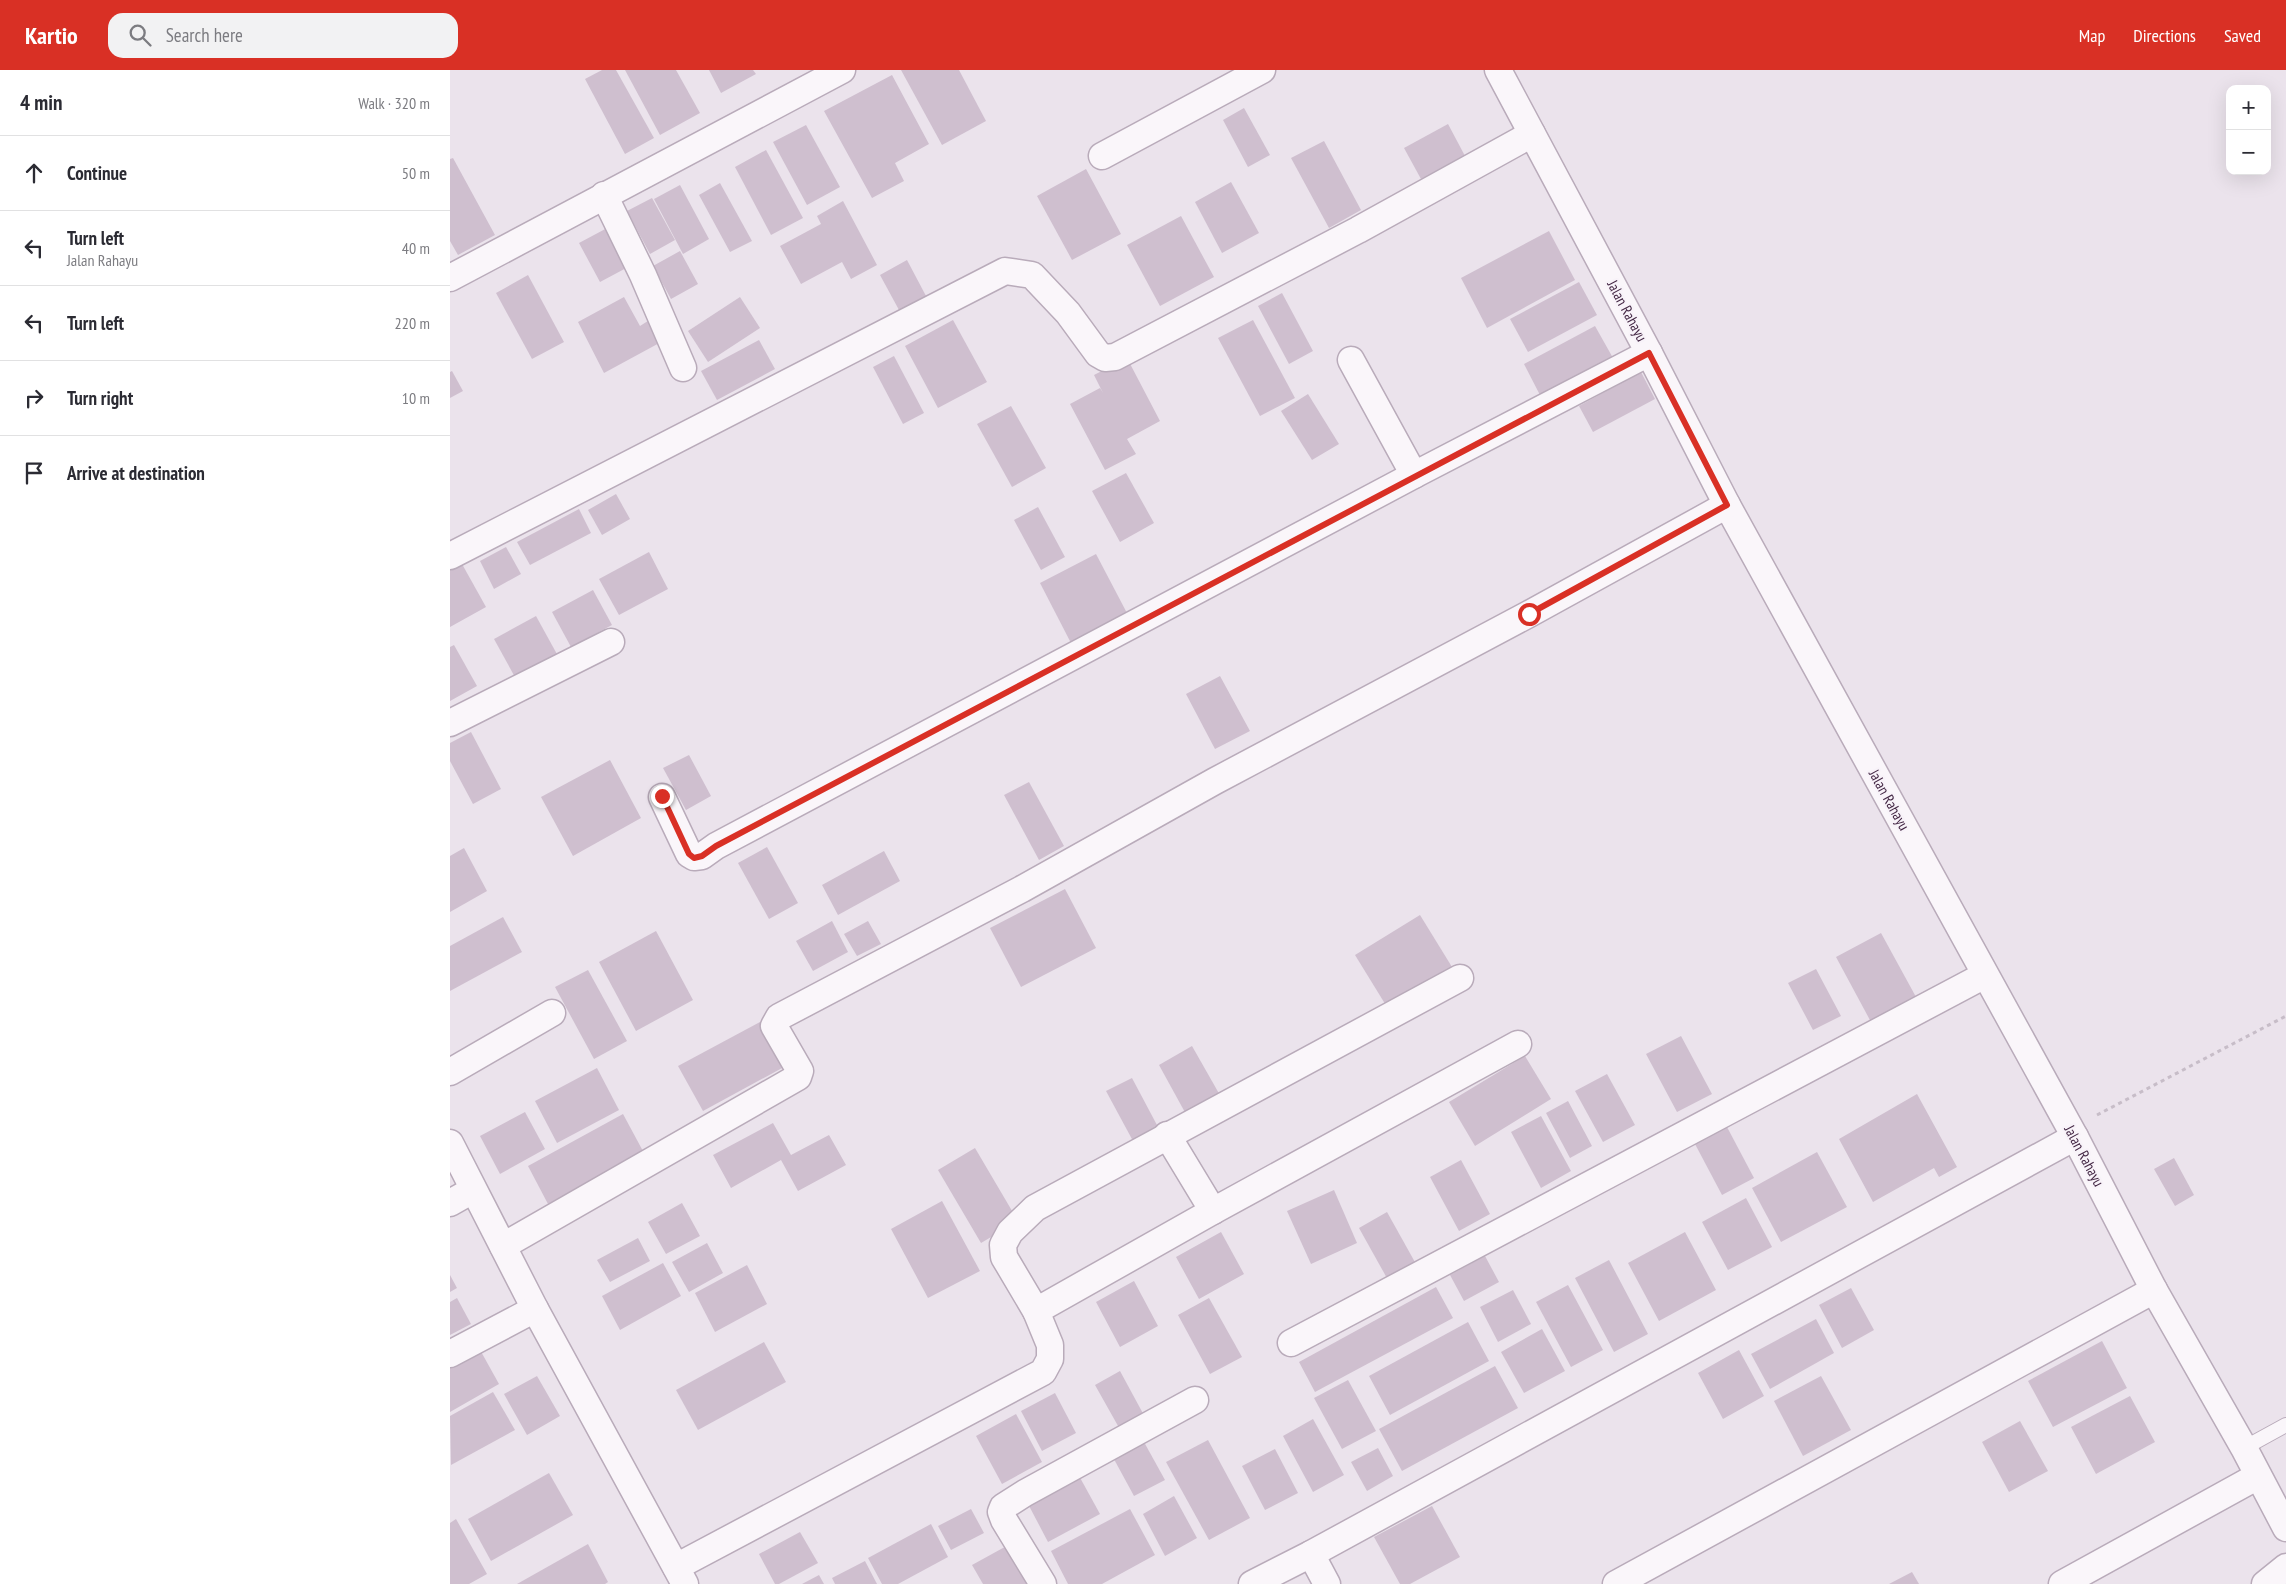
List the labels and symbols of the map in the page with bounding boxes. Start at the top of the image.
street label: Jalan Rahayu [1603,276,1652,345]
route start [1518,603,1541,626]
street label: Jalan Rahayu [1864,765,1914,834]
route end [651,785,674,808]
street label: Jalan Rahayu [2060,1121,2109,1190]

